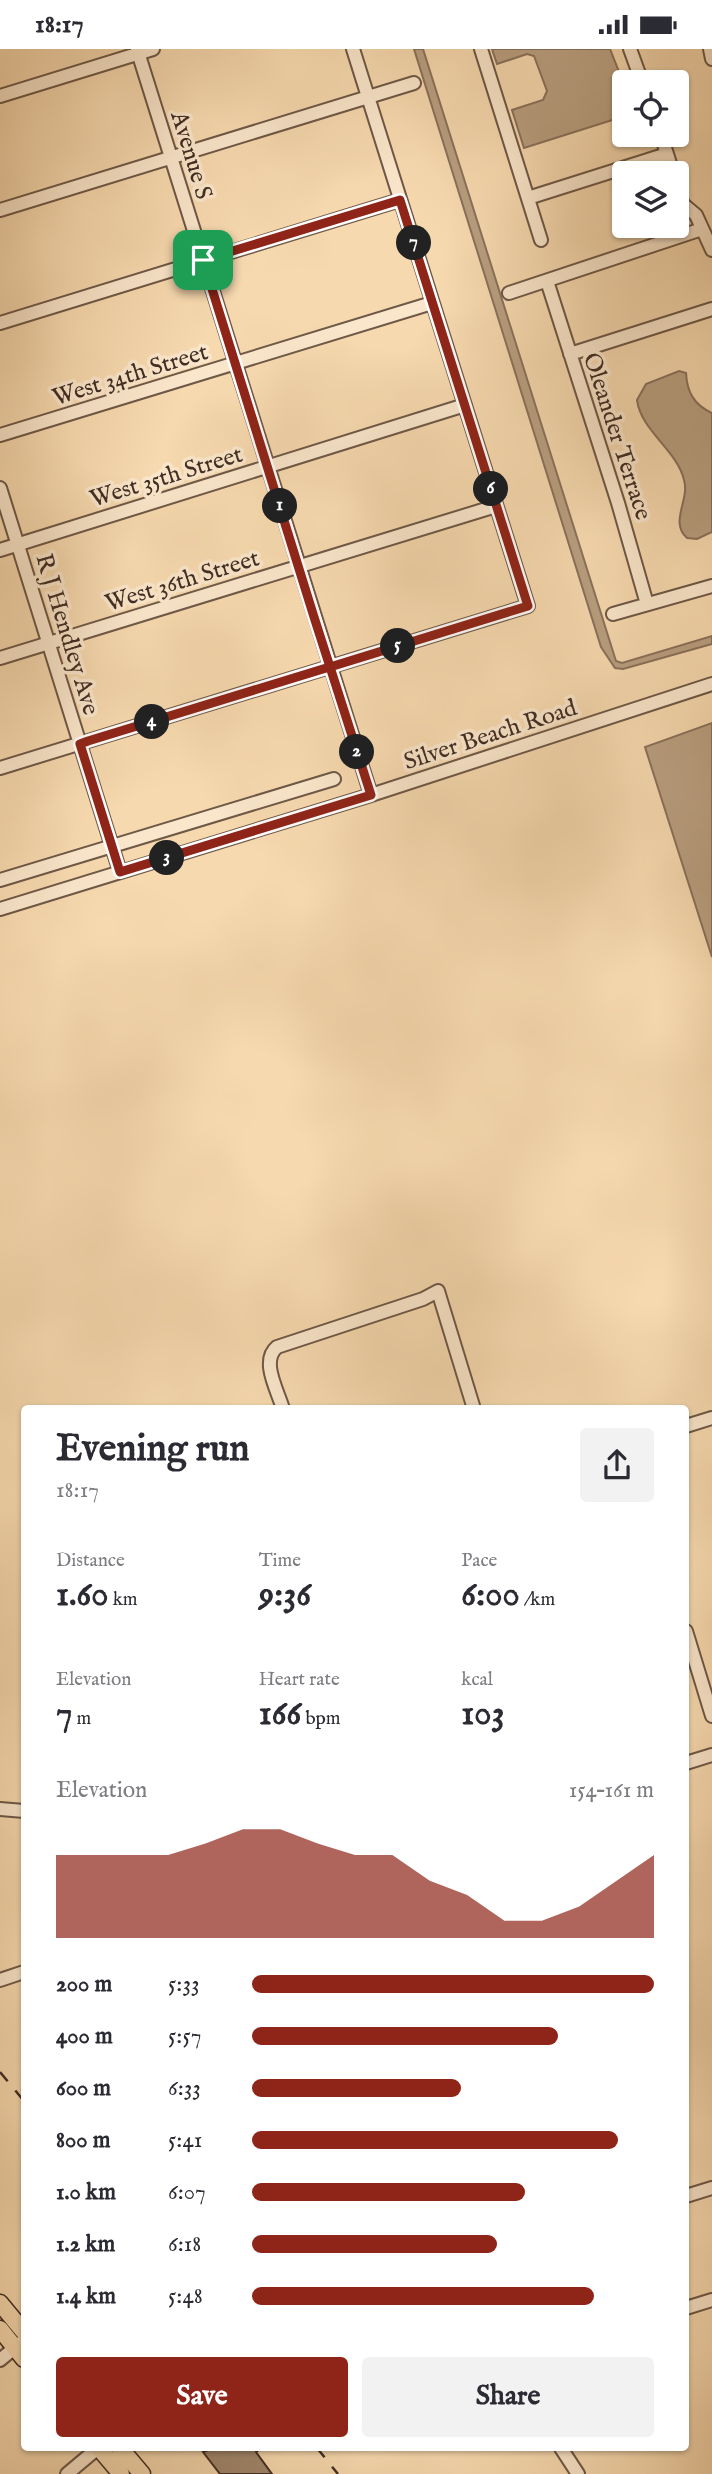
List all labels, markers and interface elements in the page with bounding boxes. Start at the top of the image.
text: 18:17 [35,8,84,41]
map controls [612,70,689,238]
button: locate [612,70,689,147]
street label: Avenue S [162,106,219,203]
button: layers [612,161,689,238]
pin: 7 [396,225,432,261]
pin [173,230,233,290]
text: 7 [409,230,418,254]
icon: arrive [184,241,222,279]
street label: West 34th Street [49,337,212,414]
street label: Oleander Terrace [575,349,658,524]
street label: West 35th Street [86,439,247,515]
pin: 6 [474,471,508,507]
text: 6 [486,476,495,500]
pin: 1 [262,489,298,524]
text: 1 [276,493,283,517]
street label: West 36th Street [102,543,263,620]
street label: R J Hendley Ave [27,550,106,719]
pin: 5 [380,629,416,663]
text: 5 [394,633,401,657]
street label: Silver Beach Road [400,693,581,778]
pin: 4 [134,705,170,739]
text: 4 [147,709,156,733]
pin: 2 [340,735,374,769]
text: 2 [352,739,361,763]
pin: 3 [150,841,184,875]
text: 3 [163,845,170,869]
text: Evening run [56,1426,250,1474]
button: share [580,1428,654,1502]
text: 18:17 [56,1476,99,1505]
text: Distance [56,1549,125,1573]
text: Time [259,1549,301,1573]
text: Pace [461,1549,497,1573]
text: 1.60 [56,1573,109,1618]
text: 9:36 [259,1573,311,1618]
text: 6:00 [461,1573,520,1618]
text: km [109,1588,138,1612]
text: /km [520,1588,555,1612]
text: Elevation [56,1668,131,1692]
text: Heart rate [259,1668,340,1692]
text: kcal [461,1668,493,1692]
text: 7 [56,1692,72,1737]
text: 166 [259,1692,301,1737]
text: 103 [461,1692,504,1737]
text: m [72,1707,91,1731]
text: bpm [301,1707,340,1731]
text: Elevation [56,1776,147,1805]
text: 154–161 m [569,1776,654,1805]
text: 200 m [56,1970,112,1999]
text: 5:33 [168,1970,200,1999]
text: 400 m [56,2022,113,2051]
text: 5:57 [168,2022,202,2051]
text: 600 m [56,2074,111,2103]
text: 6:33 [168,2074,201,2103]
text: 800 m [56,2126,110,2155]
text: 5:41 [168,2126,202,2155]
text: 1.0 km [56,2178,116,2207]
text: 6:07 [168,2178,206,2207]
text: 1.2 km [56,2230,115,2259]
text: 6:18 [168,2230,201,2259]
text: 1.4 km [56,2282,116,2311]
text: 5:48 [168,2282,203,2311]
button: Save [56,2357,348,2437]
button: Share [362,2357,654,2437]

